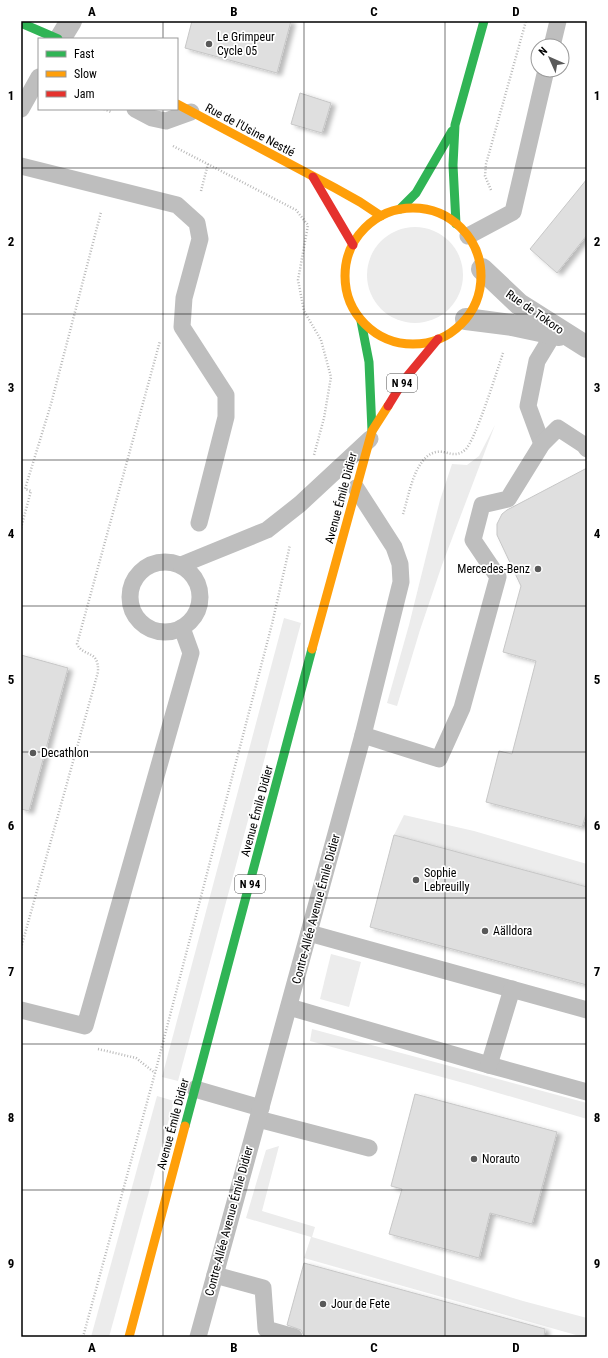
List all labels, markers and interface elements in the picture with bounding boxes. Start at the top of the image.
text: A [88,4,96,19]
text: B [230,4,238,19]
text: C [370,4,378,19]
text: D [512,4,520,19]
place label: Le Grimpeur Cycle 05 [217,30,275,58]
legend [38,38,178,110]
north arrow [530,38,570,78]
marker: Le Grimpeur Cycle 05 [204,39,214,49]
text: N [536,44,550,58]
text: Fast [74,47,95,61]
text: Slow [74,67,97,81]
text: Jam [74,87,95,101]
text: 1 [8,88,14,103]
text: 1 [594,88,600,103]
street label: Rue de l'Usine Nestlé [203,100,297,160]
text: 2 [8,234,15,249]
text: 2 [594,234,601,249]
street label: Rue de Tokoro [503,287,567,337]
road number: N 94 [387,374,417,392]
text: 3 [8,380,14,395]
text: 3 [594,380,600,395]
street label: Avenue Émile Didier [321,450,360,545]
text: 4 [8,526,15,541]
text: 4 [594,526,601,541]
place label: Mercedes-Benz [457,562,530,576]
marker: Mercedes-Benz [533,564,543,574]
text: 5 [8,672,15,687]
text: 5 [594,672,601,687]
place label: Decathlon [41,746,89,760]
marker: Decathlon [28,748,38,758]
street label: Avenue Émile Didier [237,763,276,858]
text: 6 [8,818,15,833]
text: 6 [594,818,601,833]
street label: Contre-Allée Avenue Émile Didier [288,832,343,985]
place label: Sophie Lebreuilly [424,866,469,894]
road number: N 94 [235,875,265,893]
marker: Sophie Lebreuilly [411,875,421,885]
place label: Aälldora [493,924,533,938]
marker: Aälldora [480,926,490,936]
text: 7 [8,964,15,979]
text: 7 [594,964,601,979]
street label: Avenue Émile Didier [153,1076,192,1171]
text: 8 [8,1110,14,1125]
text: 8 [594,1110,600,1125]
street label: Contre-Allée Avenue Émile Didier [201,1144,256,1297]
place label: Norauto [482,1152,520,1166]
marker: Norauto [469,1154,479,1164]
text: 9 [8,1256,14,1271]
text: 9 [594,1256,600,1271]
place label: Jour de Fete [331,1297,390,1311]
marker: Jour de Fete [318,1299,328,1309]
text: A [88,1340,96,1355]
text: B [230,1340,238,1355]
text: C [370,1340,378,1355]
text: D [512,1340,520,1355]

